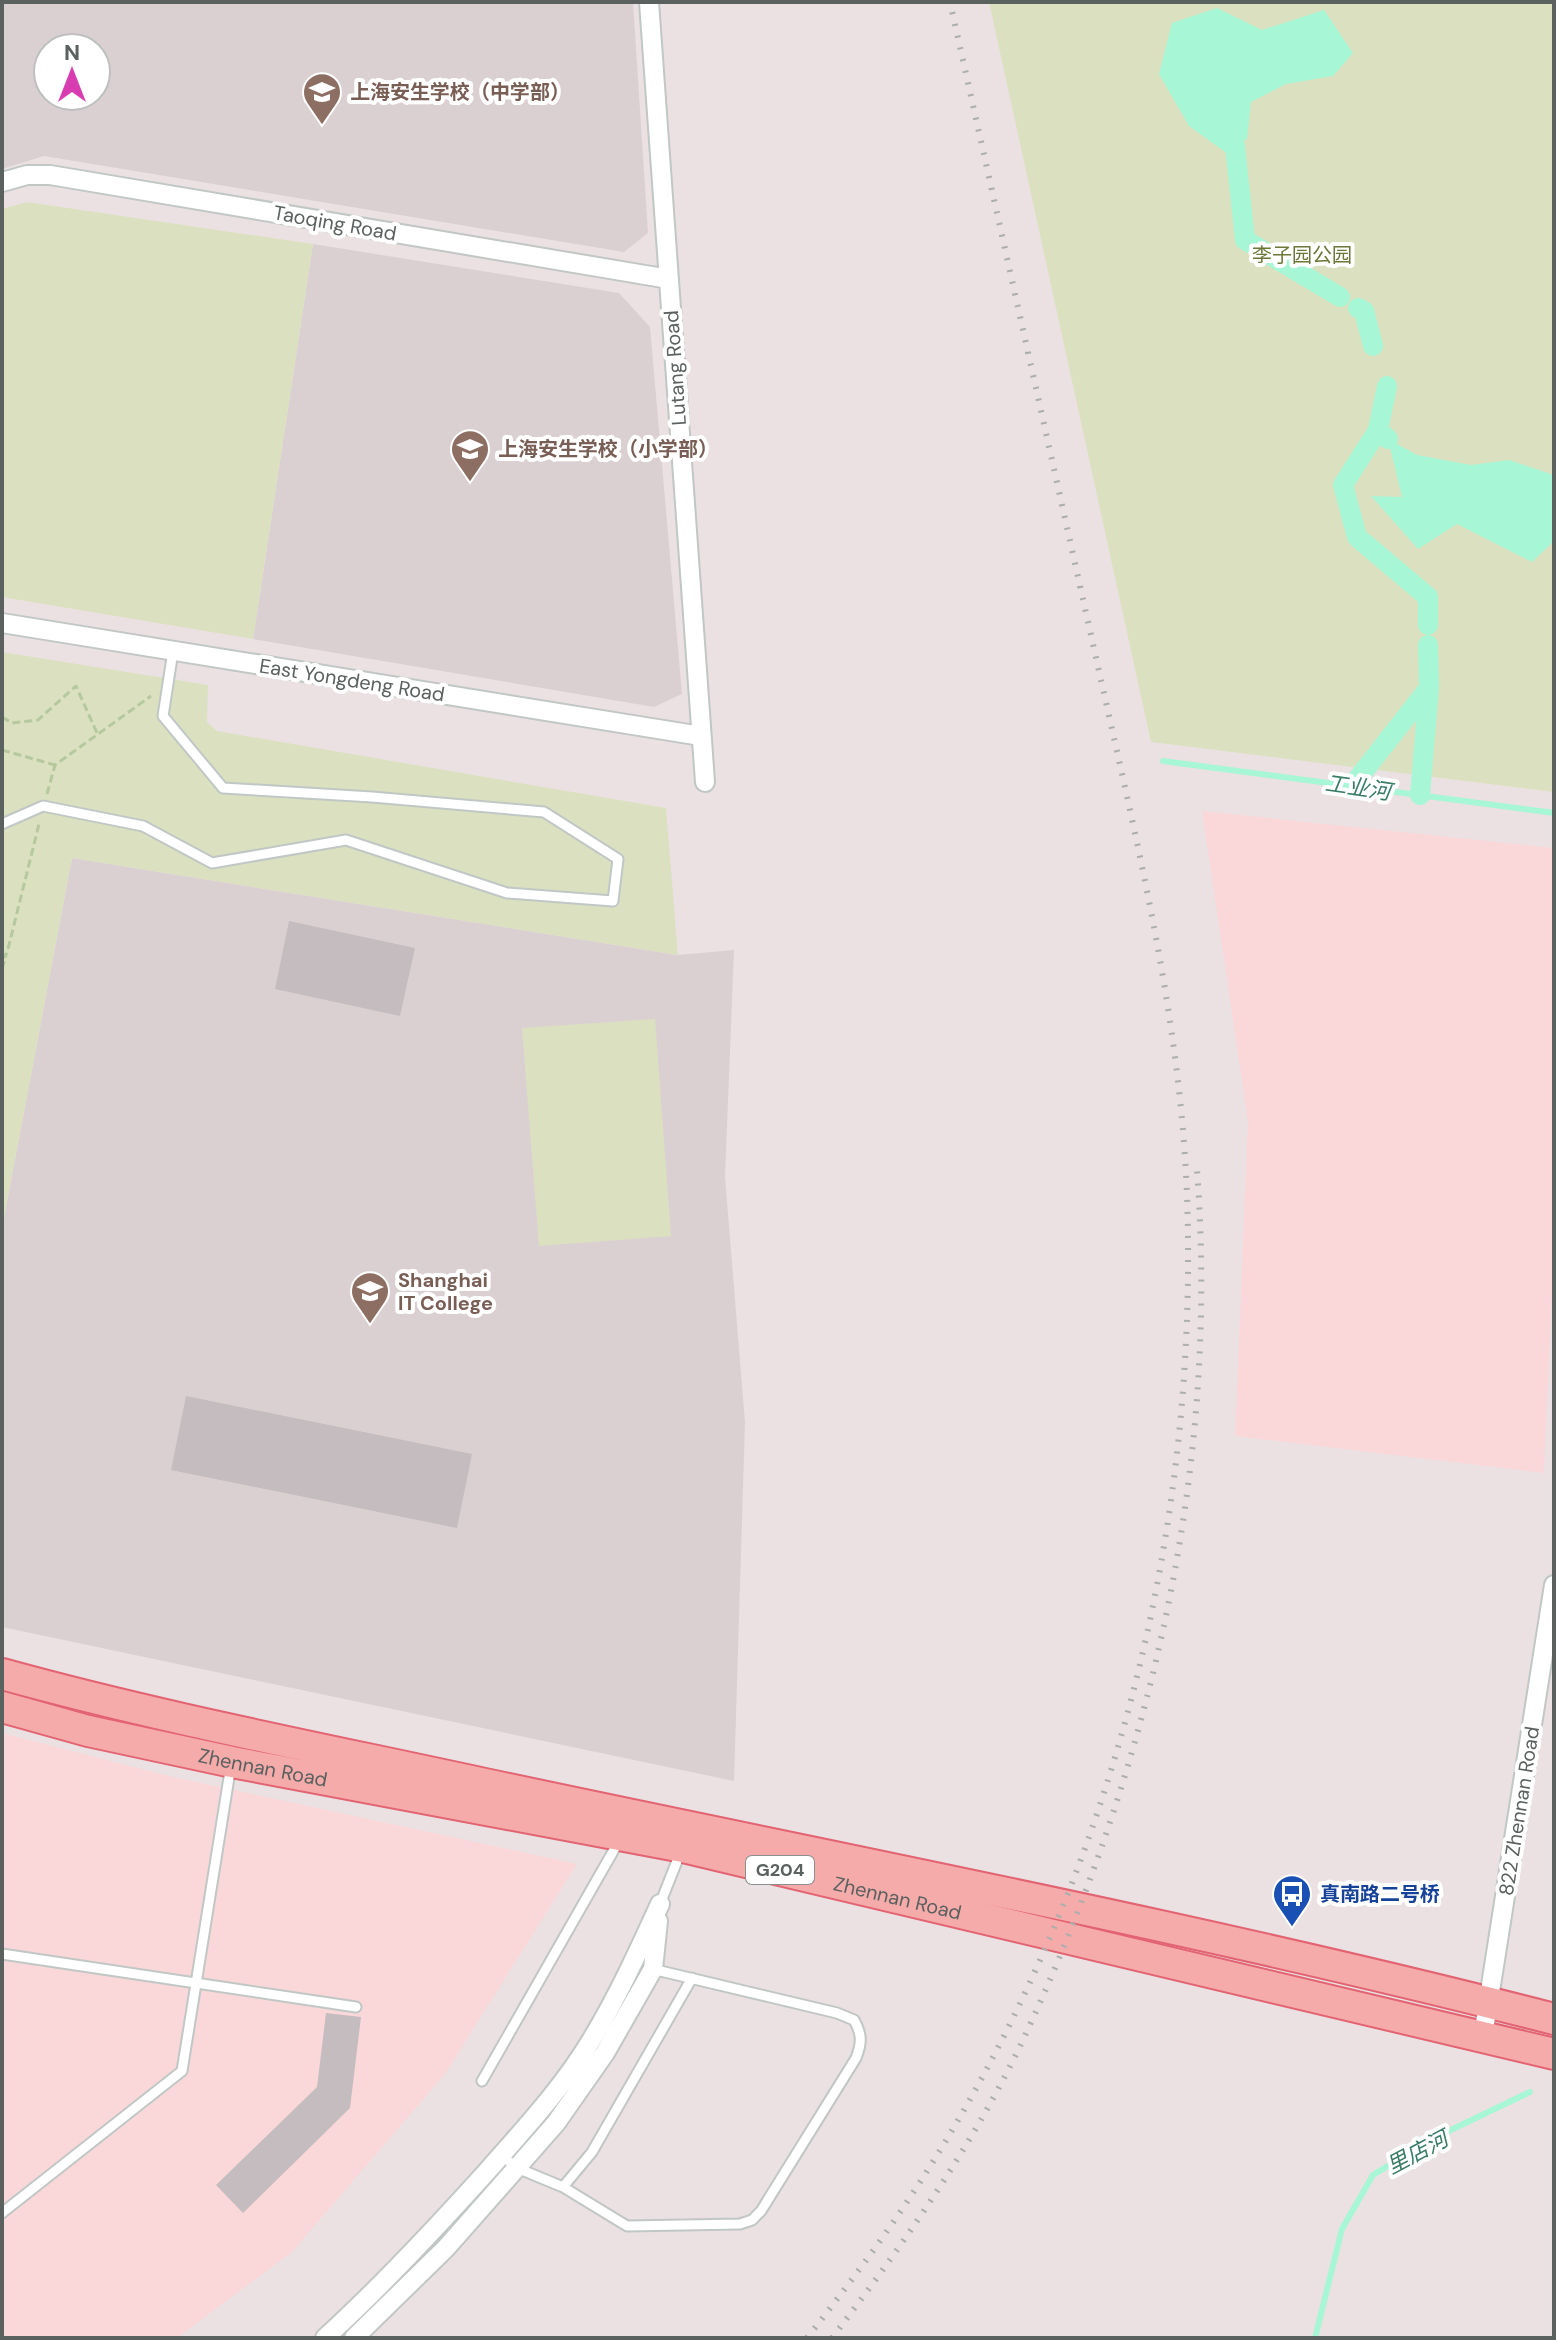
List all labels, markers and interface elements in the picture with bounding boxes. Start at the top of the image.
north arrow [32,32,112,112]
text: N [64,38,80,67]
school or university icon: 上海安生学校（中学部） [301,71,343,126]
place label: 上海安生学校（中学部） [350,79,570,105]
street label: Taoqing Road [272,199,398,247]
park label: 李子园公园 [1252,242,1352,268]
street label: Lutang Road [658,310,692,426]
school or university icon: 上海安生学校（小学部） [449,428,491,483]
place label: 上海安生学校（小学部） [498,436,718,462]
street label: East Yongdeng Road [257,653,447,707]
water label: 工业河 [1323,769,1397,807]
place label: Shanghai IT College [398,1267,493,1316]
school or university icon: Shanghai IT College [349,1270,391,1325]
street label: 822 Zhennan Road [1493,1724,1545,1898]
street label: Zhennan Road [196,1742,330,1793]
road number: G204 [746,1856,814,1884]
street label: Zhennan Road [831,1870,964,1926]
bus stop icon: 真南路二号桥 [1271,1873,1313,1928]
place label: 真南路二号桥 [1320,1881,1440,1907]
water label: 里店河 [1381,2122,1457,2181]

